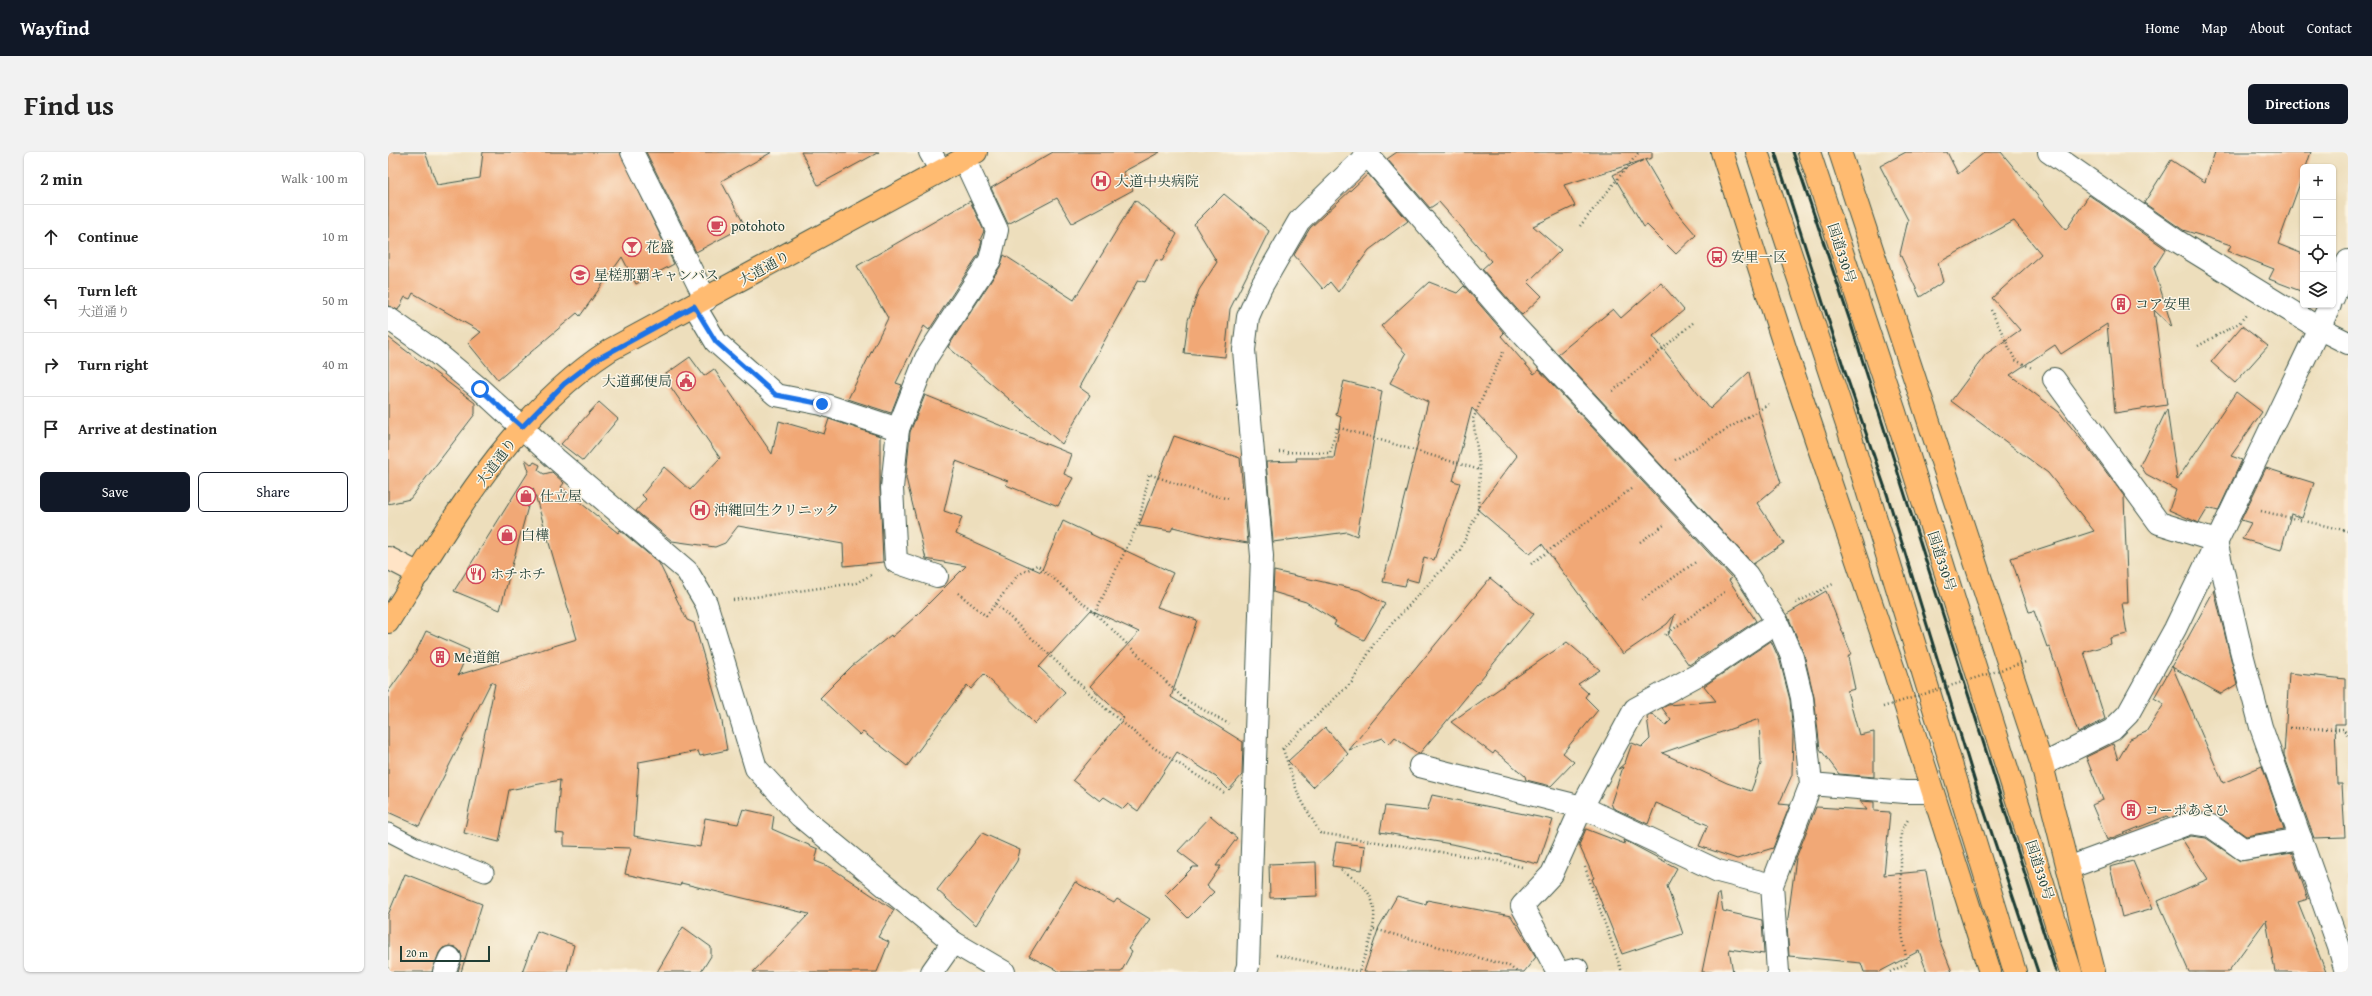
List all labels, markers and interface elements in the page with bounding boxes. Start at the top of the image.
text: Wayfind [20,14,90,42]
text: Home [2145,18,2180,38]
text: Map [2202,18,2227,38]
text: About [2249,18,2285,38]
text: Contact [2307,18,2352,38]
text: Find us [24,84,114,125]
button: Directions [2248,84,2348,124]
map controls [2300,164,2336,308]
button: + [2300,164,2336,200]
text: 2 min [40,166,82,191]
text: Walk · 100 m [281,169,348,188]
hospital icon: 大道中央病院 [1090,170,1112,192]
place label: 大道中央病院 [1115,171,1199,191]
button: − [2300,200,2336,236]
cafe icon: potohoto [706,215,728,237]
place label: potohoto [731,216,785,236]
street label: 国道330号 [1823,220,1861,286]
icon: ahead [40,226,62,248]
text: Continue [78,226,139,247]
text: 10 m [322,227,348,246]
bar icon: 花盛 [621,236,643,258]
button: locate [2300,236,2336,272]
place label: 花盛 [646,237,674,257]
street label: 大道通り [735,246,793,290]
bus stop icon: 安里一区 [1706,246,1728,268]
place label: 安里一区 [1731,247,1787,267]
school or university icon: 星槎那覇キャンパス [569,264,591,286]
place label: 星槎那覇キャンパス [594,265,719,285]
button: layers [2300,272,2336,308]
text: Turn left [78,280,137,301]
icon: left [40,290,62,312]
text: 50 m [322,291,348,310]
building icon: コア安里 [2110,293,2132,315]
place label: コア安里 [2135,294,2191,314]
text: 大道通り [78,302,130,321]
icon: right [40,354,62,376]
text: Turn right [78,354,149,375]
text: 40 m [322,355,348,374]
public building icon: 大道郵便局 [675,370,697,392]
place label: 大道郵便局 [602,371,672,391]
route start [471,380,489,398]
route end [813,395,831,413]
icon: arrive [40,418,62,440]
text: Arrive at destination [78,418,217,439]
street label: 大道通り [471,434,521,490]
button: Save [40,472,190,512]
button: Share [198,472,348,512]
shop icon: 仕立屋 [515,485,537,507]
place label: 仕立屋 [540,486,582,506]
hospital icon: 沖縄回生クリニック [689,499,711,521]
place label: 沖縄回生クリニック [714,500,839,520]
shop icon: 白樺 [496,524,518,546]
place label: 白樺 [521,525,549,545]
street label: 国道330号 [1923,528,1961,594]
restaurant icon: ホチホチ [465,563,487,585]
place label: ホチホチ [490,564,546,584]
building icon: Me道館 [429,646,451,668]
place label: Me道館 [454,647,500,667]
building icon: コーポあさひ [2120,799,2142,821]
place label: コーポあさひ [2145,800,2229,820]
street label: 国道330号 [2021,837,2059,903]
scale bar [400,944,490,963]
text: 20 m [406,945,428,961]

